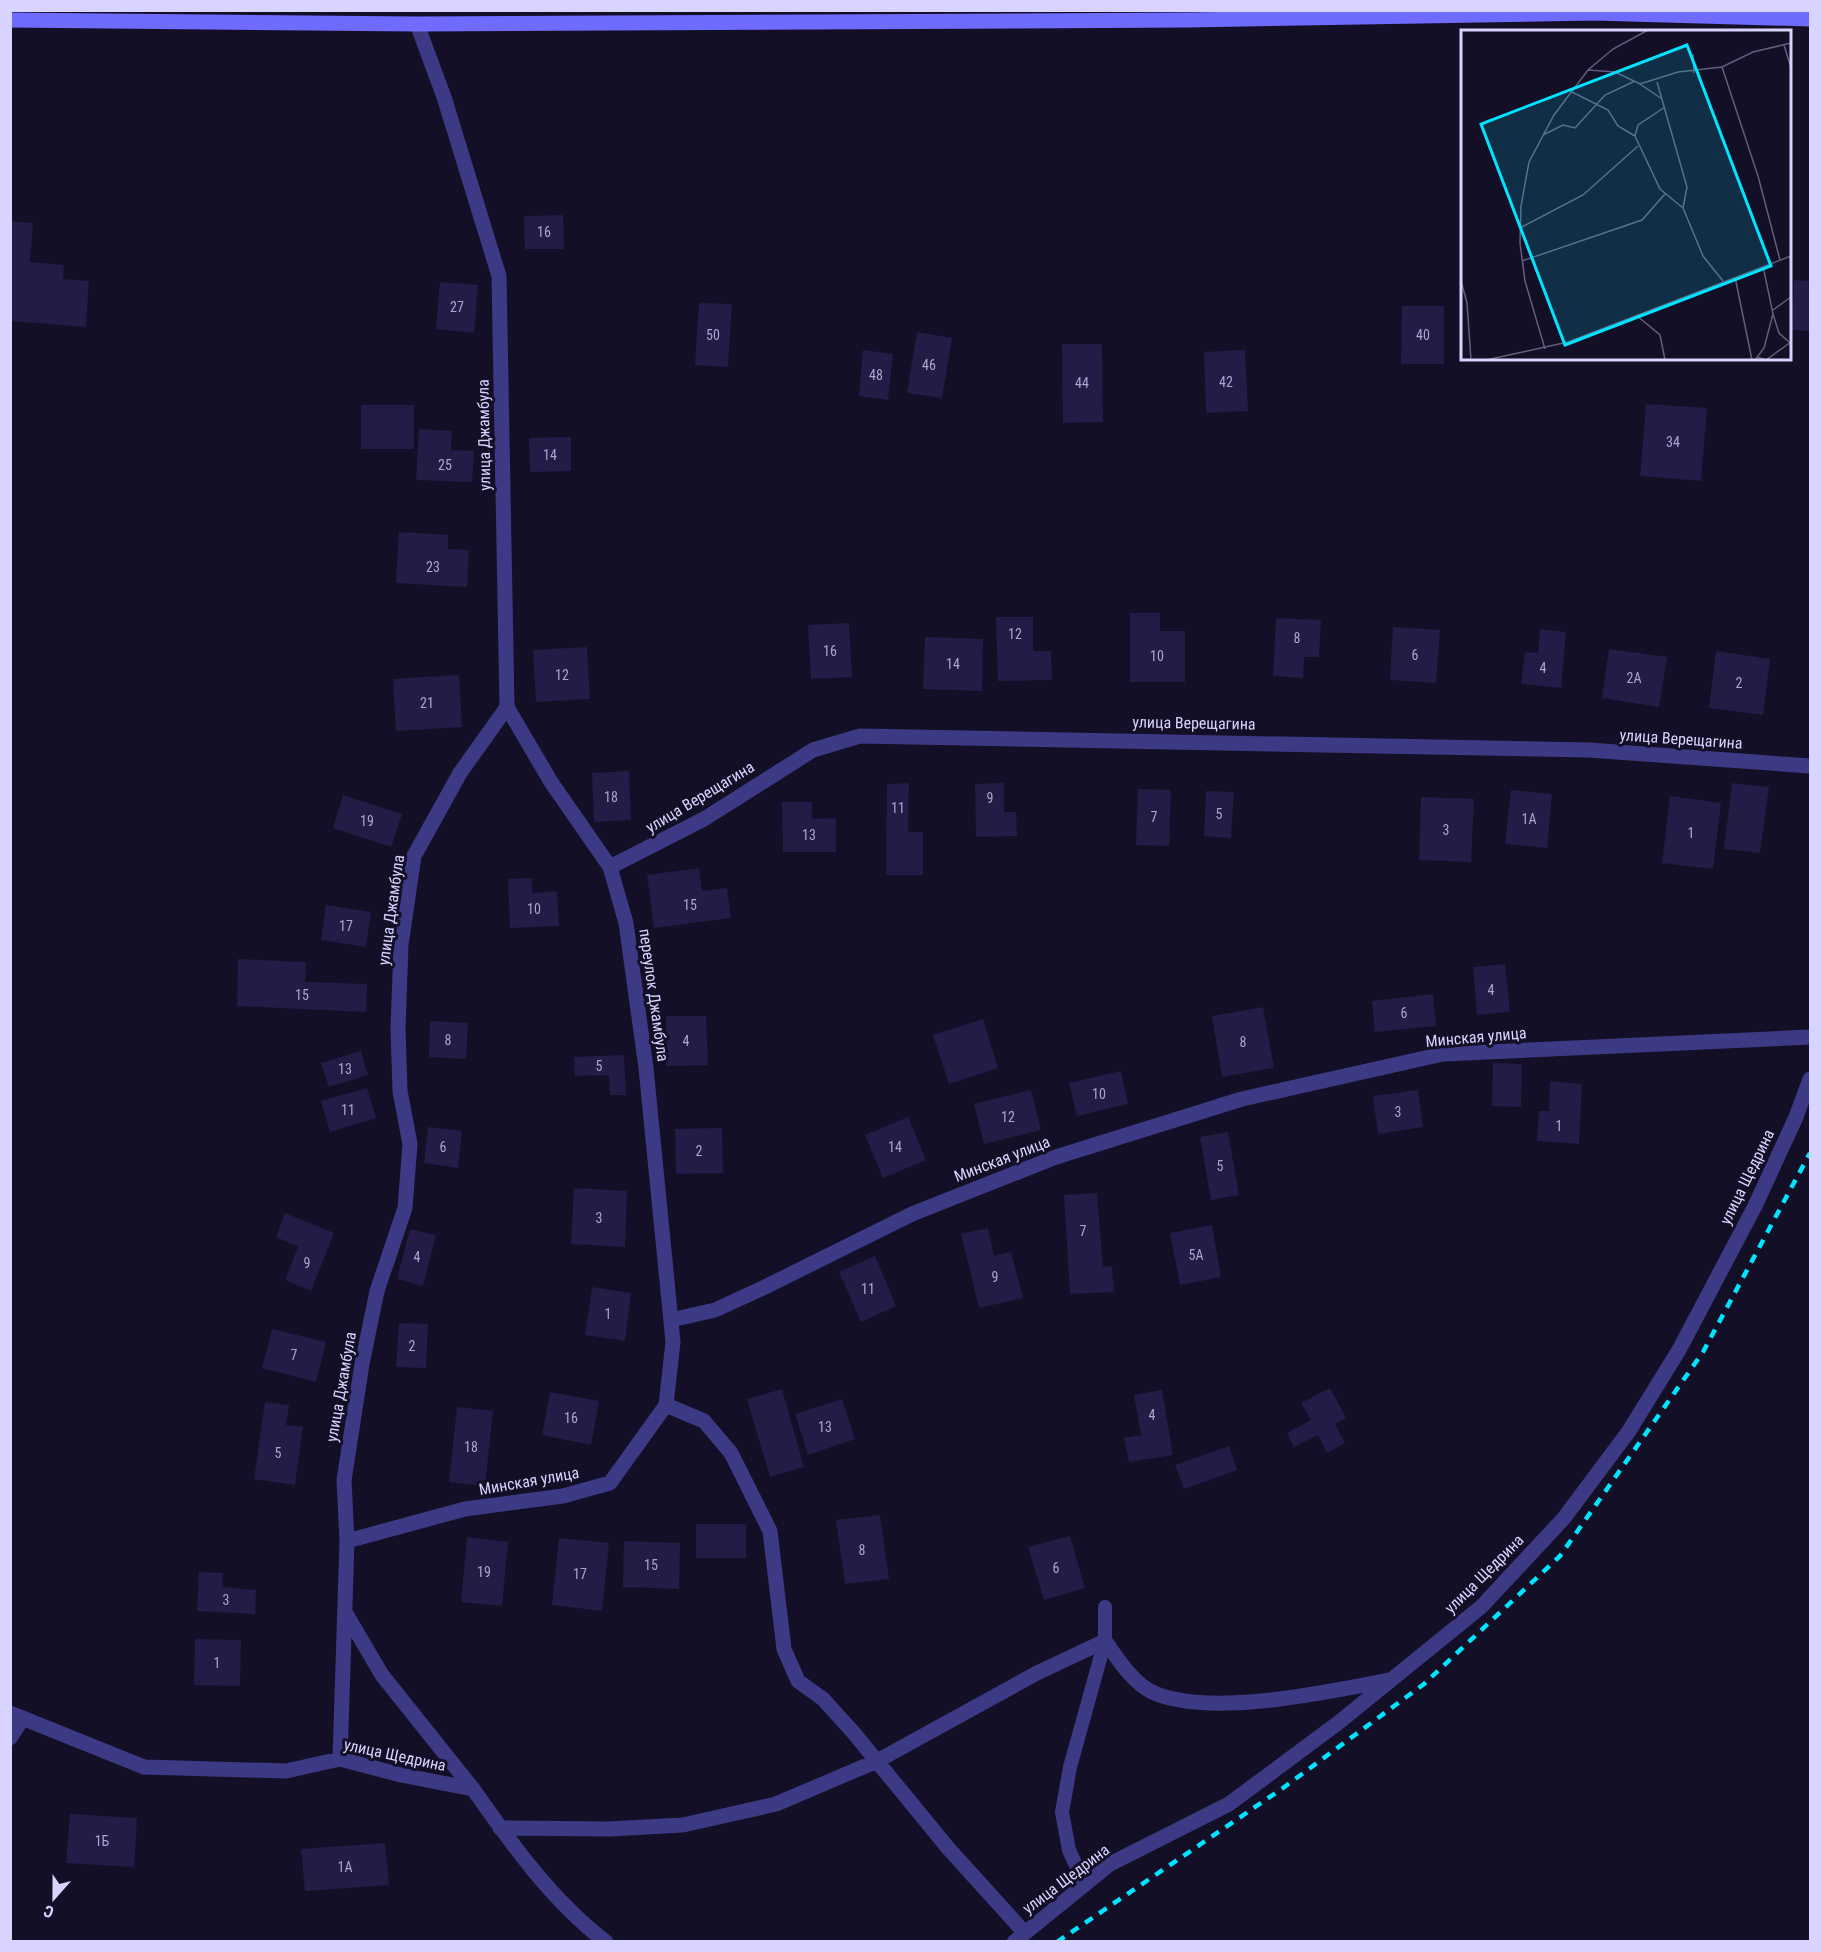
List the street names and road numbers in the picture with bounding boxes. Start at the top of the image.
street label: улица Джамбула [474,379,494,491]
street label: улица Верещагина [1132,712,1256,734]
street label: улица Верещагина [1619,725,1743,753]
street label: улица Верещагина [642,757,758,837]
street label: улица Джамбула [374,853,408,967]
street label: переулок Джамбула [635,927,673,1063]
street label: Минская улица [1425,1023,1527,1051]
street label: улица Щедрина [1716,1126,1778,1228]
street label: Минская улица [951,1132,1053,1186]
street label: улица Джамбула [322,1330,360,1444]
street label: Минская улица [478,1463,580,1499]
street label: улица Щедрина [1441,1531,1527,1617]
street label: улица Щедрина [342,1735,448,1775]
street label: улица Щедрина [1019,1840,1113,1918]

